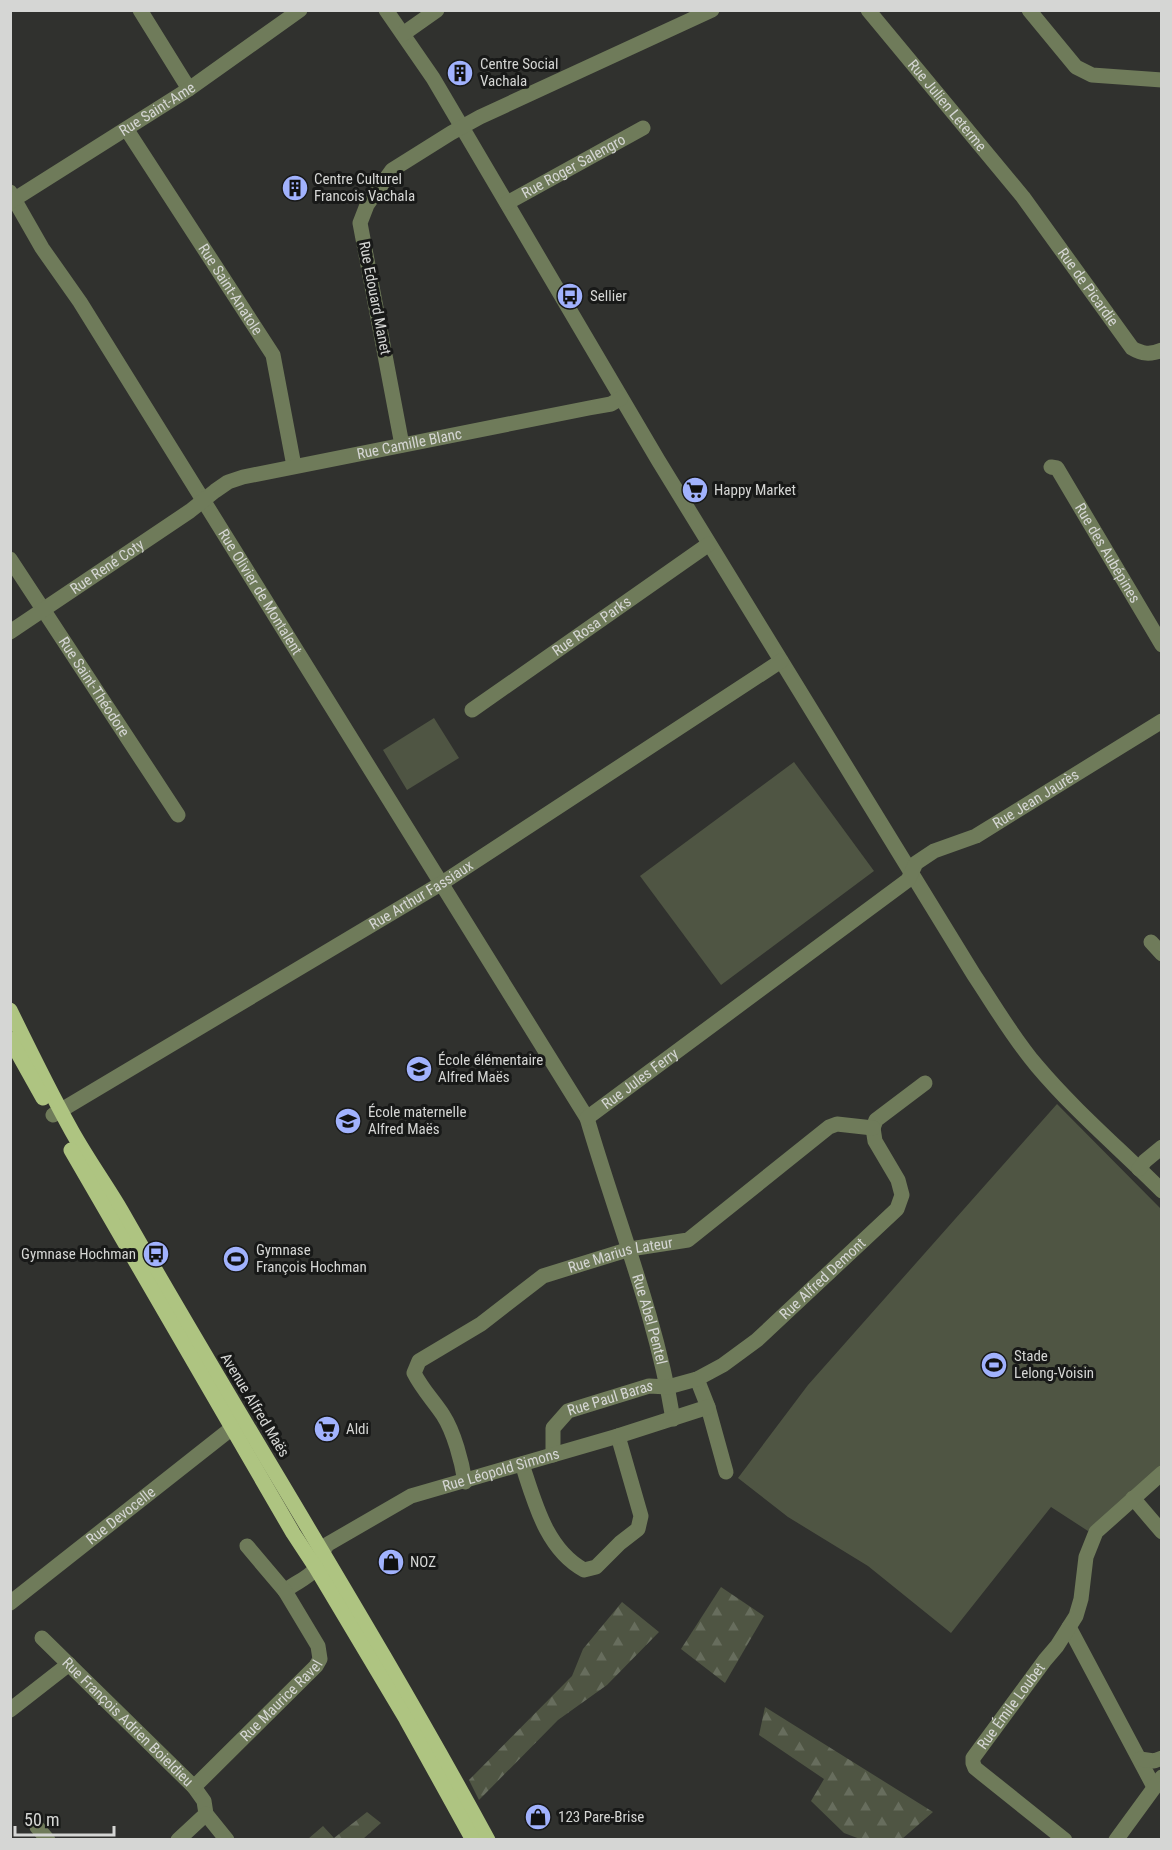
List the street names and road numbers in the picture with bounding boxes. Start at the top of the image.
street label: Rue Julien Leterme [904,56,990,155]
street label: Rue Saint-Ame [116,78,199,140]
street label: Rue Roger Salengro [519,130,629,202]
street label: Rue Saint-Anatole [194,240,267,338]
street label: Rue Edouard Manet [355,240,395,356]
street label: Rue de Picardie [1054,245,1122,330]
street label: Rue Camille Blanc [355,425,463,463]
street label: Rue des Aubépines [1071,500,1144,606]
street label: Rue Olivier de Montalent [214,526,306,658]
street label: Rue René Coty [67,535,147,598]
street label: Rue Rosa Parks [549,592,635,660]
street label: Rue Saint-Théodore [55,634,133,740]
street label: Rue Jean Jaurès [989,765,1082,832]
street label: Rue Arthur Fassiaux [366,856,477,933]
street label: Rue Jules Ferry [598,1044,682,1113]
street label: Rue Marius Lateur [566,1233,674,1277]
street label: Rue Alfred Demont [776,1234,869,1323]
street label: Rue Abel Pentel [628,1272,671,1366]
street label: Avenue Alfred Maës [217,1350,293,1460]
street label: Rue Paul Baras [565,1377,654,1420]
street label: Rue Léopold Simons [440,1444,562,1495]
street label: Rue Devocelle [83,1483,159,1548]
street label: Rue François Adrien Boieldieu [58,1654,197,1790]
street label: Rue Maurice Ravel [236,1657,327,1745]
street label: Rue Émile Loubet [973,1659,1049,1753]

